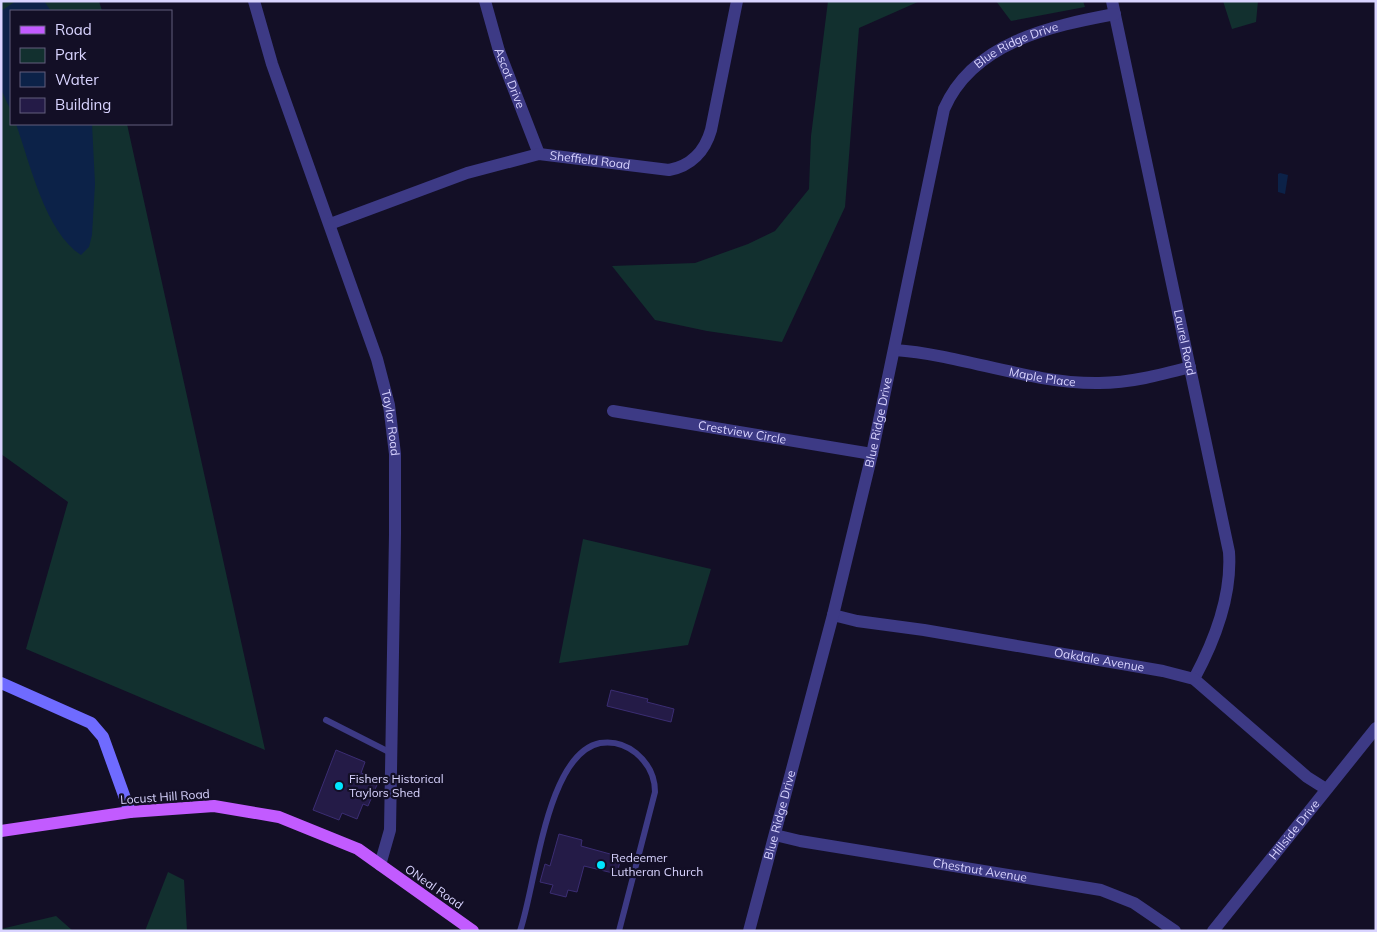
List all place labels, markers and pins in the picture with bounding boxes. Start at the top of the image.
place label: Fishers Historical Taylors Shed [349,771,444,800]
marker: Fishers Historical Taylors Shed [333,780,345,792]
place label: Redeemer Lutheran Church [611,850,703,879]
marker: Redeemer Lutheran Church [595,859,607,871]

